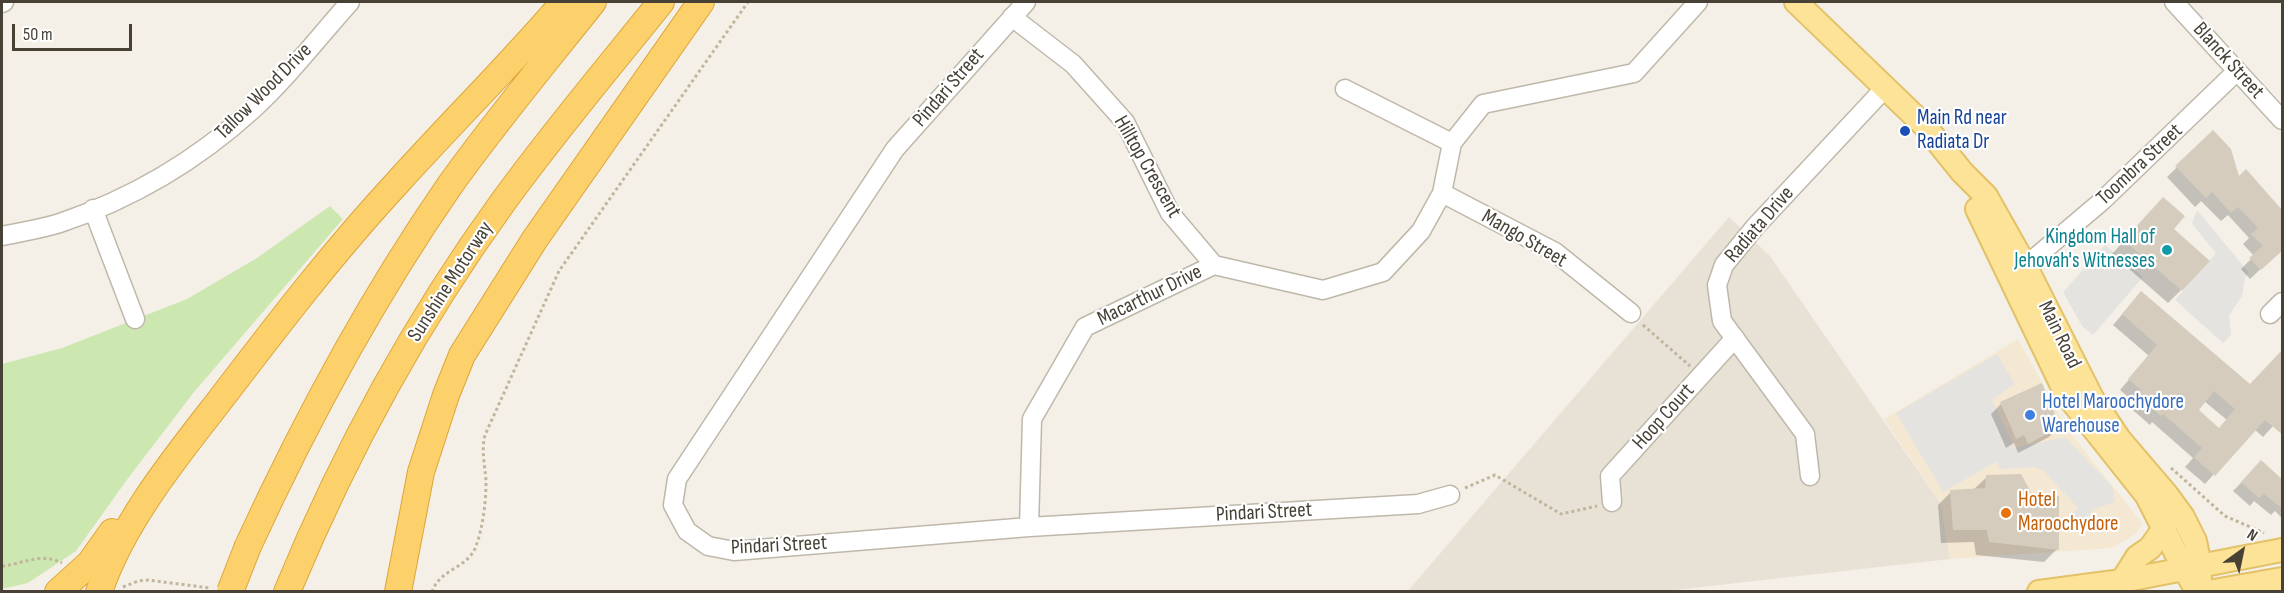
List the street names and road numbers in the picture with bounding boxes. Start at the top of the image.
street label: Blanck Street [2187,17,2269,105]
street label: Tallow Wood Drive [210,38,318,146]
street label: Pindari Street [908,43,990,133]
street label: Hilltop Crescent [1108,112,1186,222]
street label: Toombra Street [2092,119,2188,211]
street label: Radiata Drive [1720,182,1800,268]
street label: Mango Street [1477,205,1571,273]
street label: Sunshine Motorway [403,217,499,347]
street label: Macarthur Drive [1094,260,1206,332]
street label: Main Road [2032,297,2086,373]
street label: Hoop Court [1628,379,1700,455]
street label: Pindari Street [1215,498,1313,528]
street label: Pindari Street [730,531,828,561]

